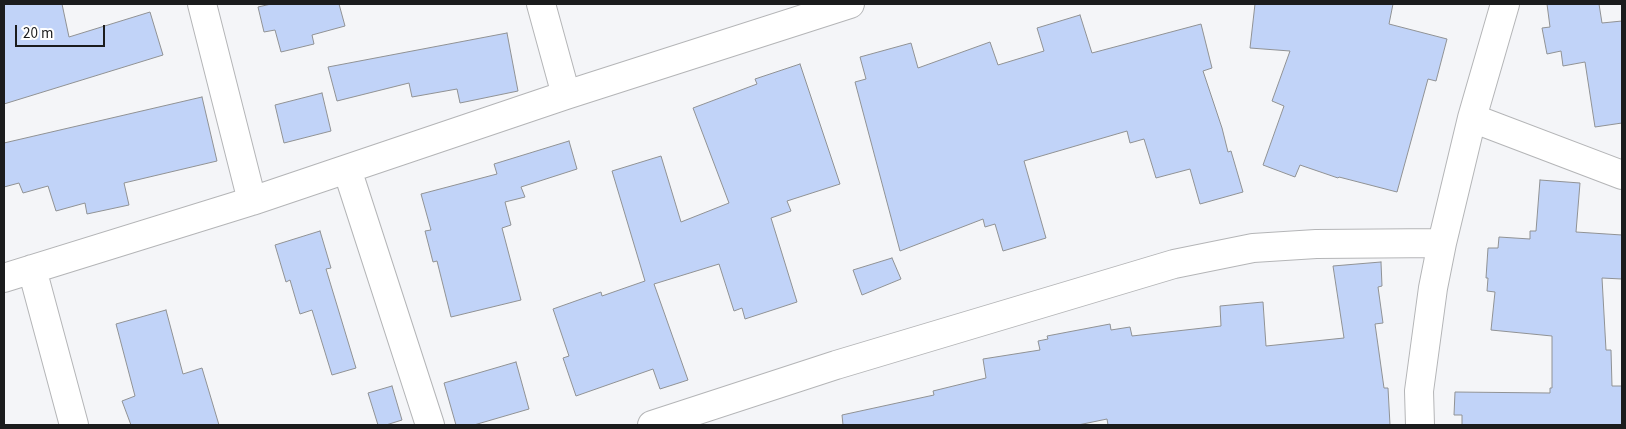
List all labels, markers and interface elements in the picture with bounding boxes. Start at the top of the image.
scale bar [18,15,108,47]
text: 20 m [23,23,53,44]

